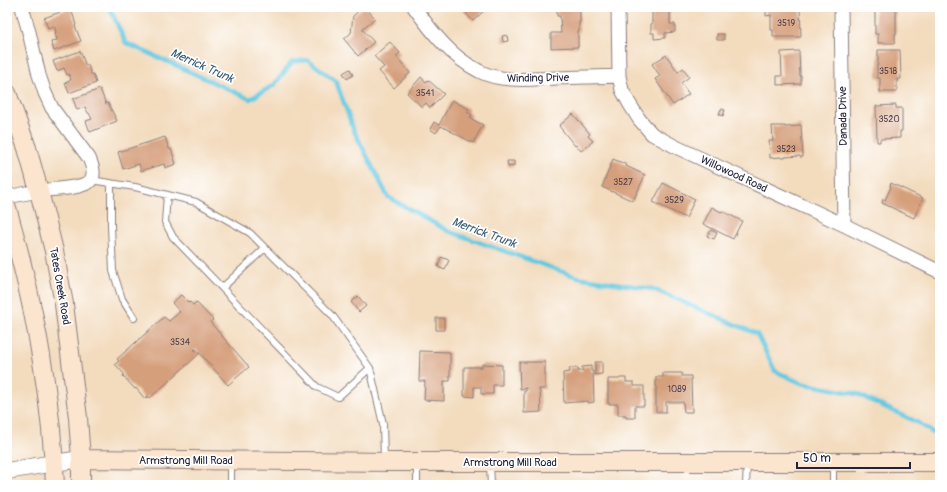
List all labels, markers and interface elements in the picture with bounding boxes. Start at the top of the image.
house number: 3519 [777,18,795,29]
water label: Merrick Trunk [168,45,237,87]
house number: 3518 [879,66,897,77]
street label: Winding Drive [507,71,570,85]
street label: Danada Drive [836,86,850,146]
house number: 3541 [416,88,434,99]
house number: 3520 [878,114,900,125]
house number: 3523 [776,144,796,155]
street label: Willowood Road [699,153,769,195]
house number: 3527 [613,177,633,188]
house number: 3529 [664,195,684,206]
water label: Merrick Trunk [450,214,519,252]
street label: Tates Creek Road [47,246,73,326]
house number: 3534 [170,337,191,348]
house number: 1089 [668,384,687,395]
scale bar [797,444,910,470]
text: 50 m [803,451,831,466]
street label: Armstrong Mill Road [139,454,233,467]
street label: Armstrong Mill Road [463,456,557,469]

